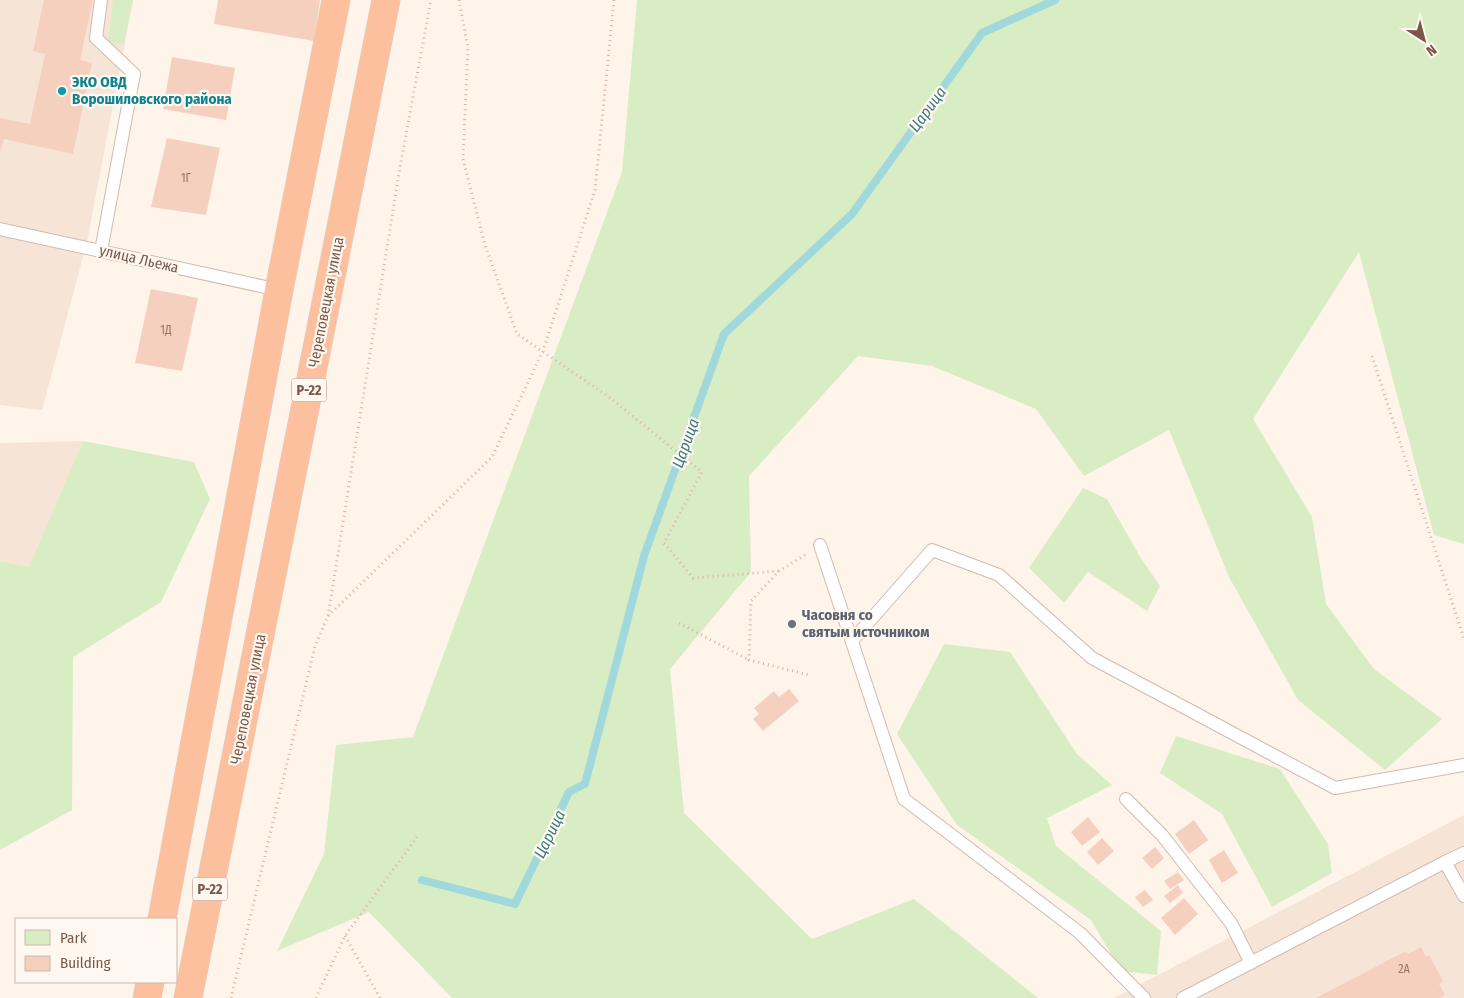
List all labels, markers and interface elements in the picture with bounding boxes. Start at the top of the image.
north arrow [1399,15,1449,65]
text: N [1423,41,1440,59]
place label: ЭКО ОВД Ворошиловского района [72,73,232,108]
water label: Царица [905,83,950,136]
marker: ЭКО ОВД Ворошиловского района [56,85,68,97]
house number: 1Г [181,171,192,185]
street label: Череповецкая улица [305,235,347,369]
street label: улица Льежа [98,241,180,277]
house number: 1Д [160,323,172,337]
road number: Р-22 [292,378,326,402]
water label: Царица [668,416,703,470]
place label: Часовня со святым источником [802,606,930,641]
marker: Часовня со святым источником [786,618,798,630]
street label: Череповецкая улица [227,632,269,766]
water label: Царица [530,807,569,861]
road number: Р-22 [192,878,228,901]
legend [15,918,178,983]
text: Park [60,929,87,947]
text: Building [60,954,111,972]
house number: 2А [1398,962,1410,976]

